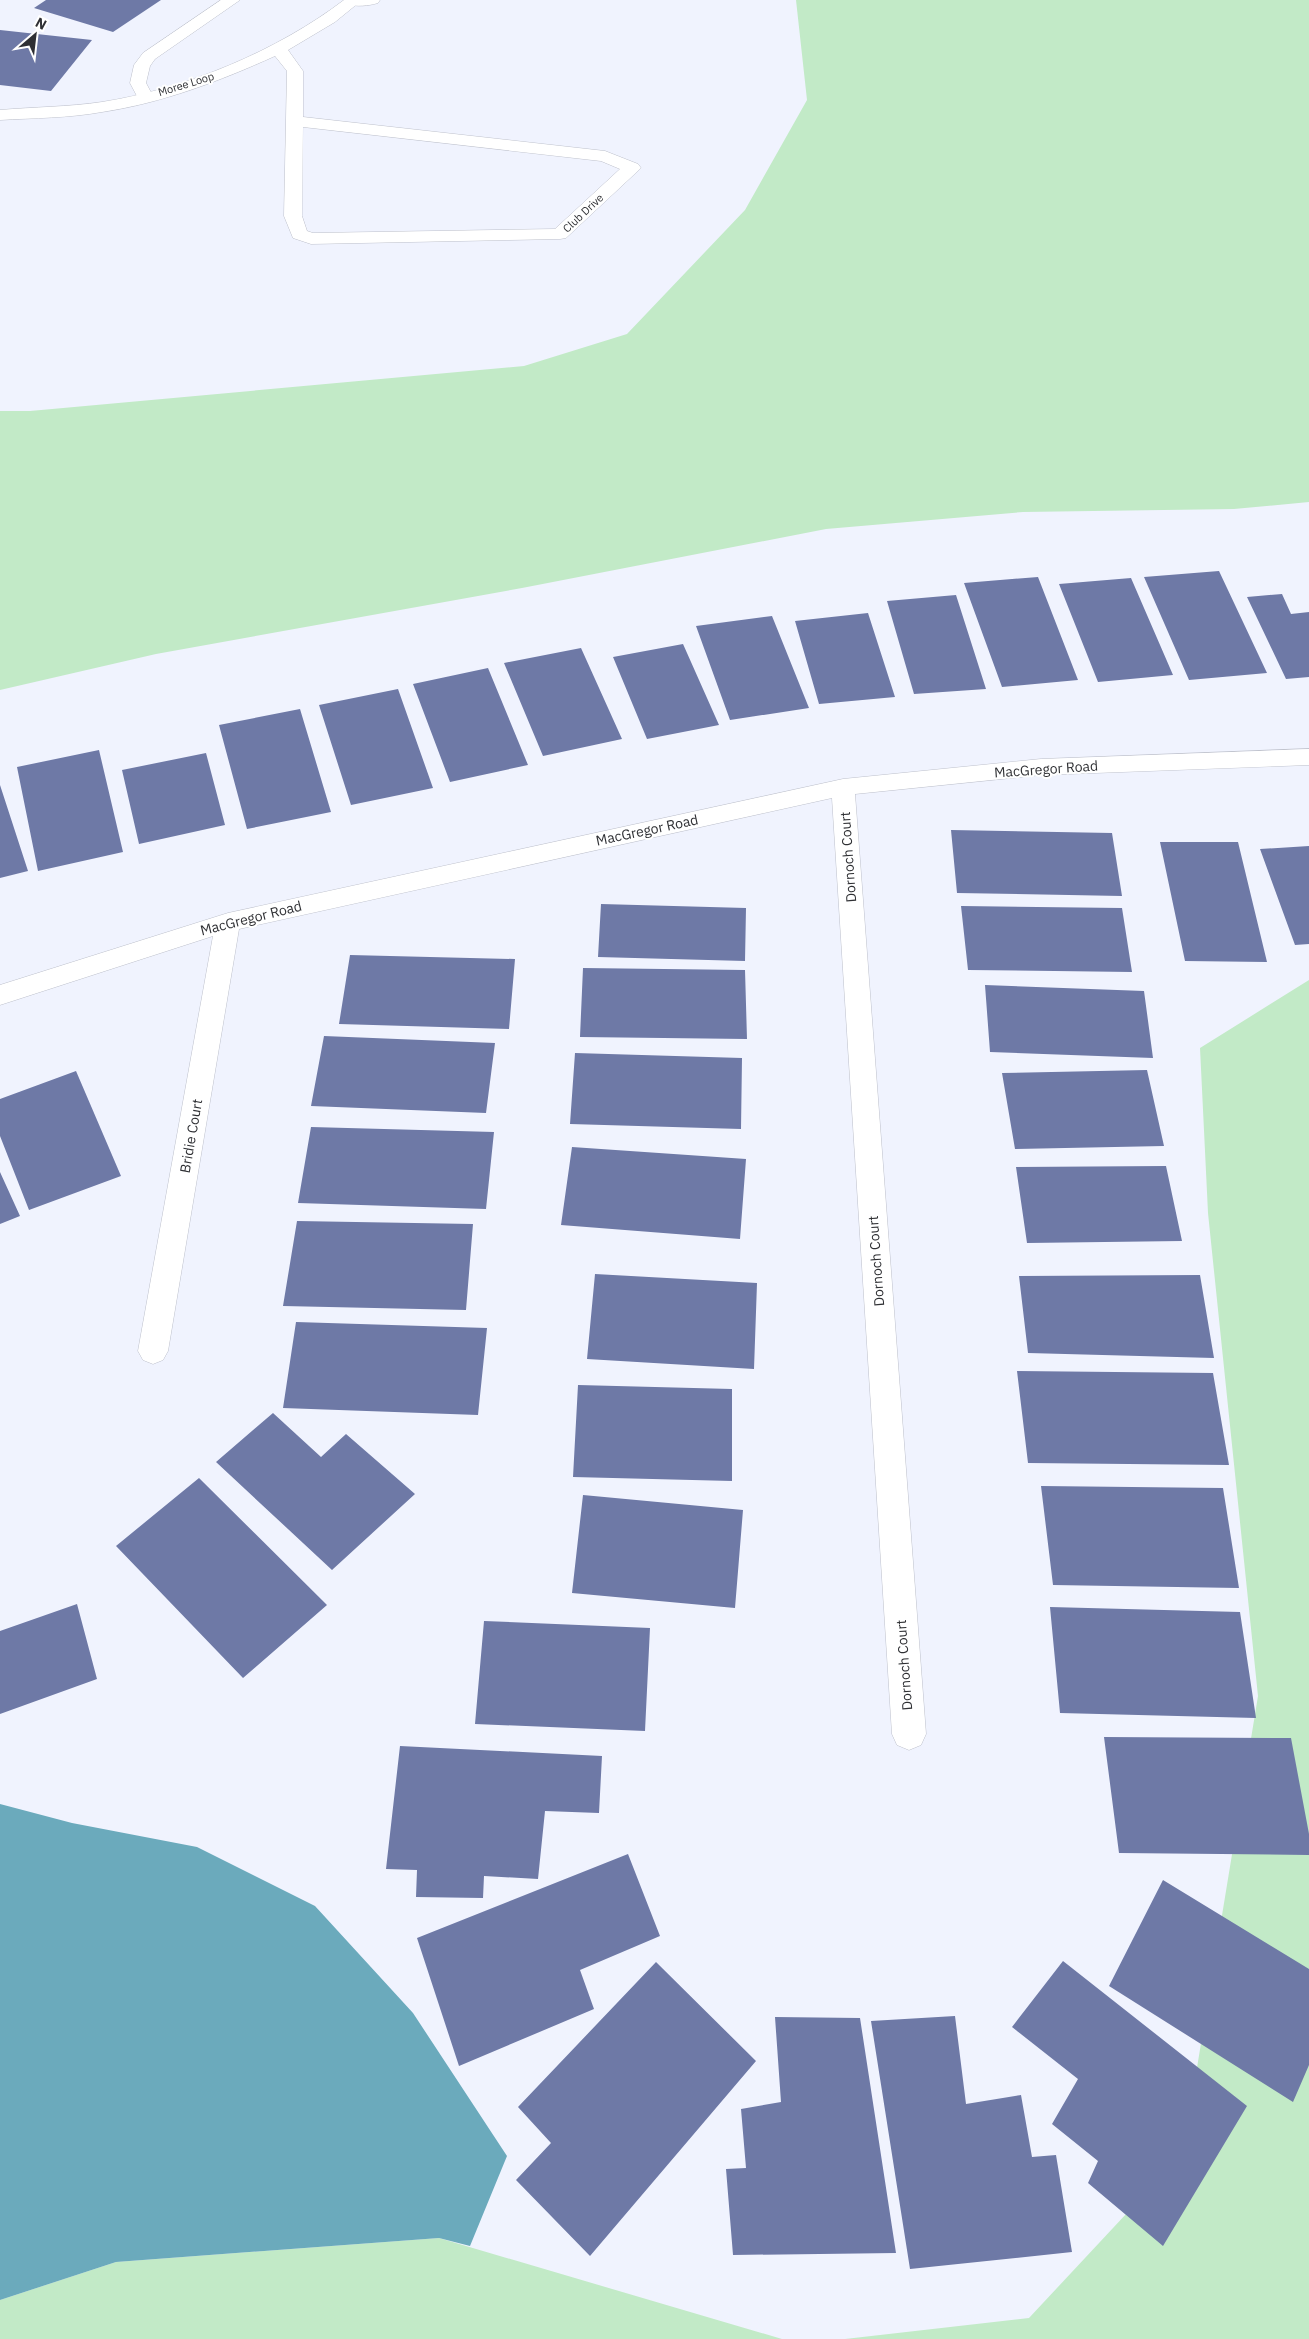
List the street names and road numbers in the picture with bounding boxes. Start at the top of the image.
street label: Moree Loop [156,69,216,99]
street label: Club Drive [560,191,606,235]
street label: MacGregor Road [993,756,1099,782]
street label: MacGregor Road [594,810,700,850]
street label: Dornoch Court [836,811,860,903]
street label: MacGregor Road [198,897,304,939]
street label: Bridie Court [176,1097,206,1174]
street label: Dornoch Court [864,1215,888,1307]
street label: Dornoch Court [892,1619,916,1711]

